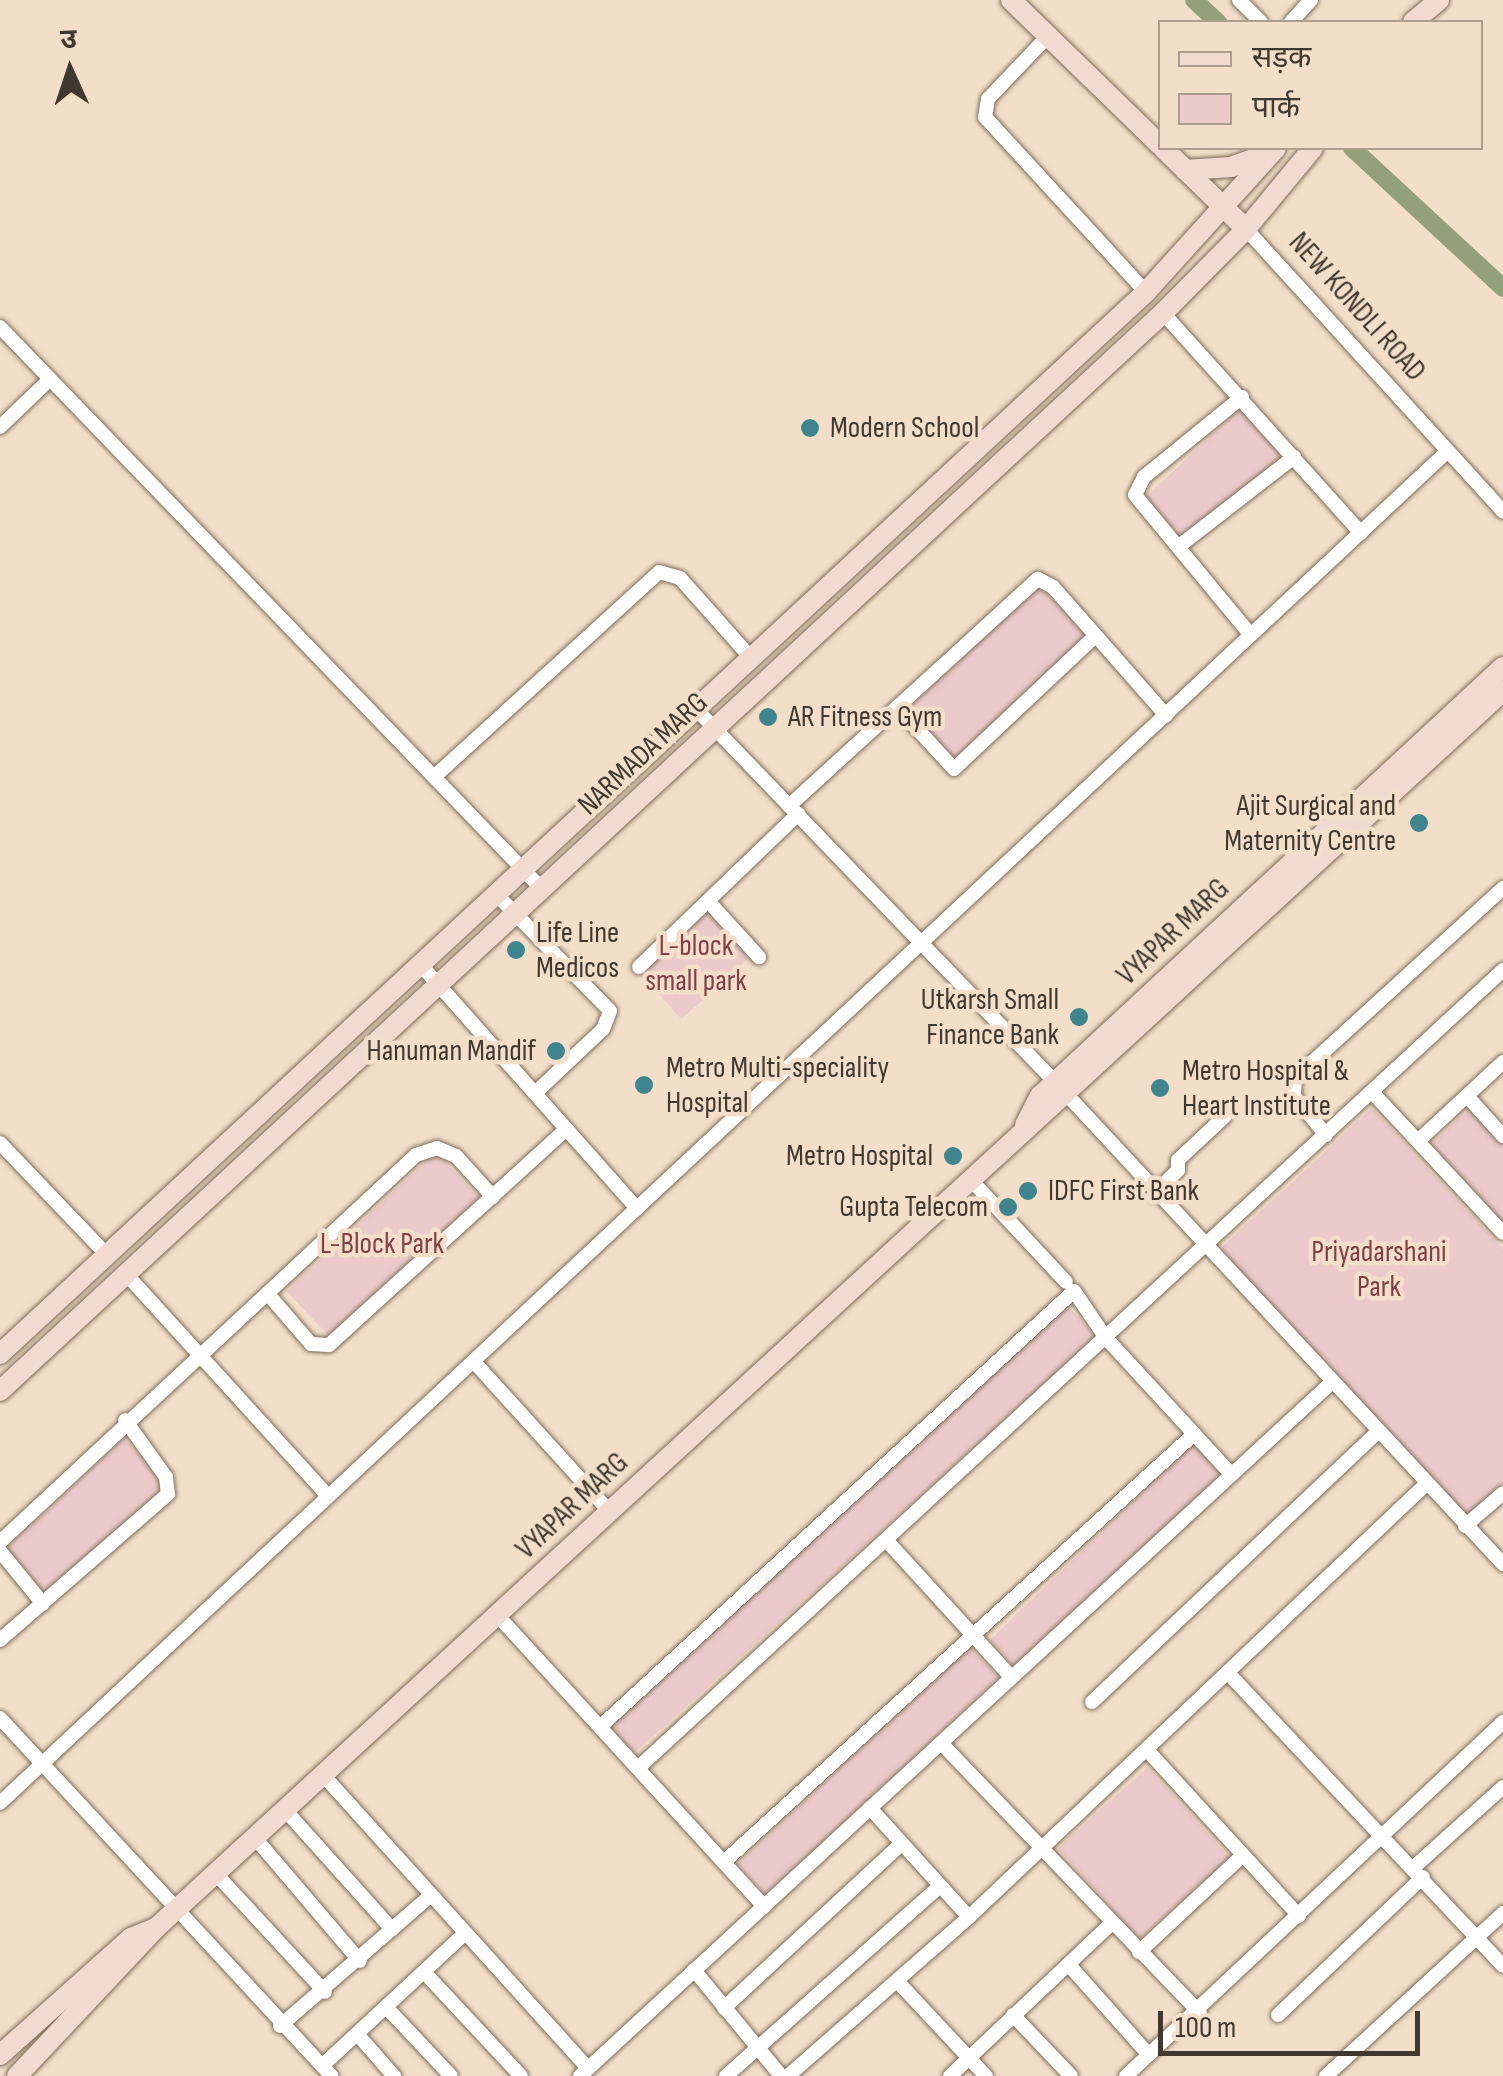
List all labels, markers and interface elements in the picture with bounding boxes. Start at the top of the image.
north arrow [20,20,120,120]
legend [1158,20,1483,150]
text: उ [59,23,77,56]
text: सड़क [1252,40,1311,76]
text: पार्क [1252,90,1300,126]
street label: NEW KONDLI ROAD [1281,225,1433,389]
place label: Modern School [830,410,979,446]
marker: Modern School [799,417,821,439]
street label: NARMADA MARG [571,685,715,823]
place label: AR Fitness Gym [788,699,942,735]
marker: AR Fitness Gym [757,706,779,728]
place label: Ajit Surgical and Maternity Centre [1224,788,1396,858]
marker: Ajit Surgical and Maternity Centre [1406,810,1432,836]
street label: VYAPAR MARG [1109,871,1237,993]
place label: Life Line Medicos [536,915,619,986]
park label: L-block small park [645,928,747,998]
marker: Life Line Medicos [505,939,527,961]
place label: Utkarsh Small Finance Bank [921,982,1059,1052]
marker: Utkarsh Small Finance Bank [1068,1006,1090,1028]
place label: Hanuman Mandif [366,1033,536,1069]
marker: Hanuman Mandif [545,1040,567,1062]
place label: Metro Multi-speciality Hospital [666,1050,889,1120]
place label: Metro Hospital & Heart Institute [1182,1053,1349,1124]
marker: Metro Multi-speciality Hospital [631,1072,657,1098]
marker: Metro Hospital & Heart Institute [1147,1075,1173,1101]
place label: Metro Hospital [786,1138,933,1174]
marker: Metro Hospital [942,1145,964,1167]
place label: IDFC First Bank [1048,1173,1199,1209]
marker: IDFC First Bank [1017,1180,1039,1202]
place label: Gupta Telecom [839,1189,988,1225]
marker: Gupta Telecom [997,1196,1019,1218]
park label: L-Block Park [320,1226,444,1262]
park label: Priyadarshani Park [1311,1234,1447,1304]
street label: VYAPAR MARG [508,1445,636,1567]
scale bar [1163,1991,1426,2053]
text: 100 m [1175,2010,1236,2046]

